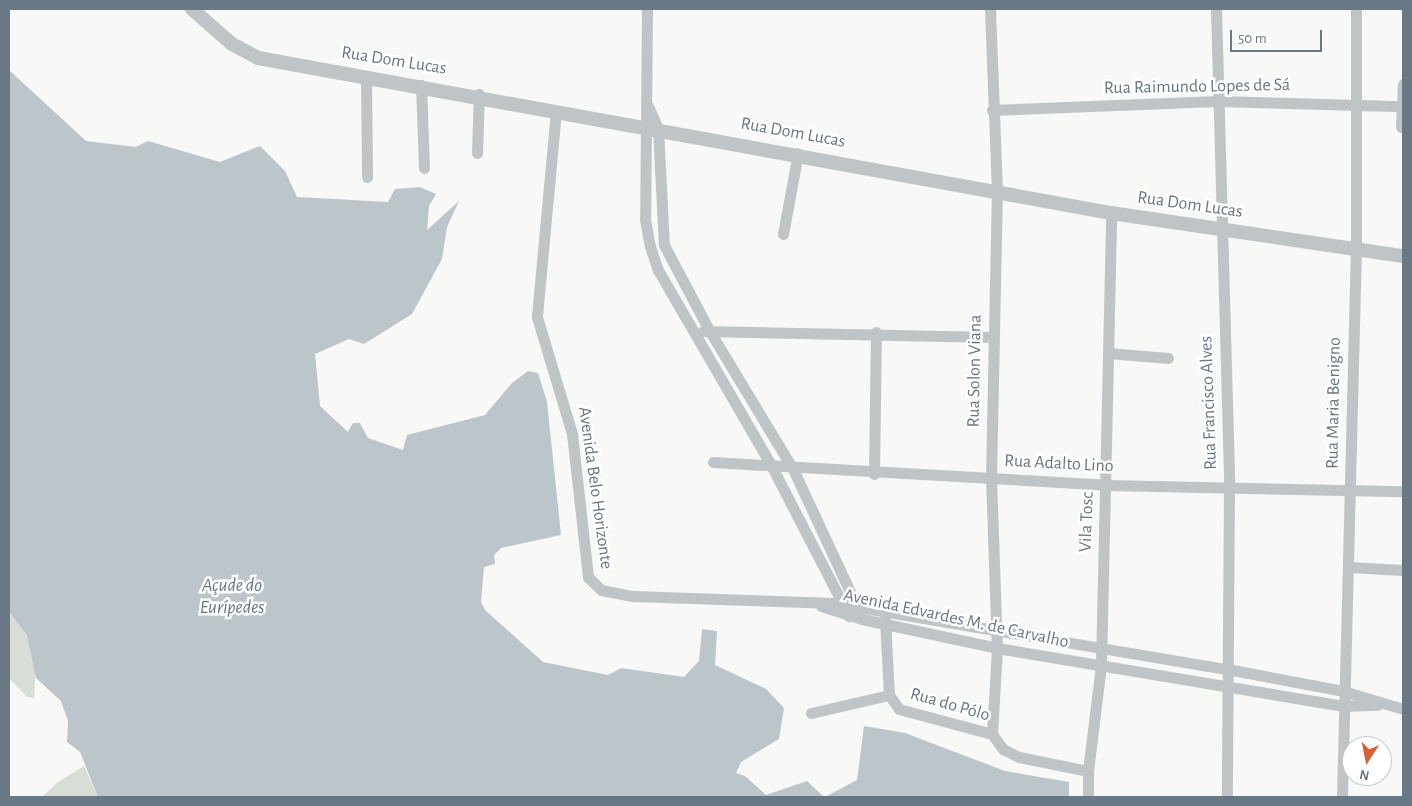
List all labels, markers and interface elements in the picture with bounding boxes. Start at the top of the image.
scale bar [1232,20,1324,52]
text: 50 m [1238,31,1267,46]
street label: Rua Dom Lucas [340,42,448,80]
street label: Rua Raimundo Lopes de Sá [1104,75,1290,99]
street label: Rua Dom Lucas [739,113,847,153]
street label: Rua Dom Lucas [1136,187,1244,223]
street label: Rua Solon Viana [963,314,987,428]
street label: Rua Francisco Alves [1196,336,1222,470]
street label: Rua Maria Benigno [1322,337,1346,469]
street label: Avenida Belo Horizonte [573,405,617,571]
street label: Rua Adalto Lino [1004,450,1114,478]
street label: Vila Tosc [1075,491,1099,553]
water label: Açude do Eurípedes [200,575,264,619]
street label: Avenida Edvardes M. de Carvalho [841,585,1071,653]
street label: Rua do Pólo [908,683,992,727]
north arrow [1342,736,1392,786]
text: N [1358,767,1370,783]

